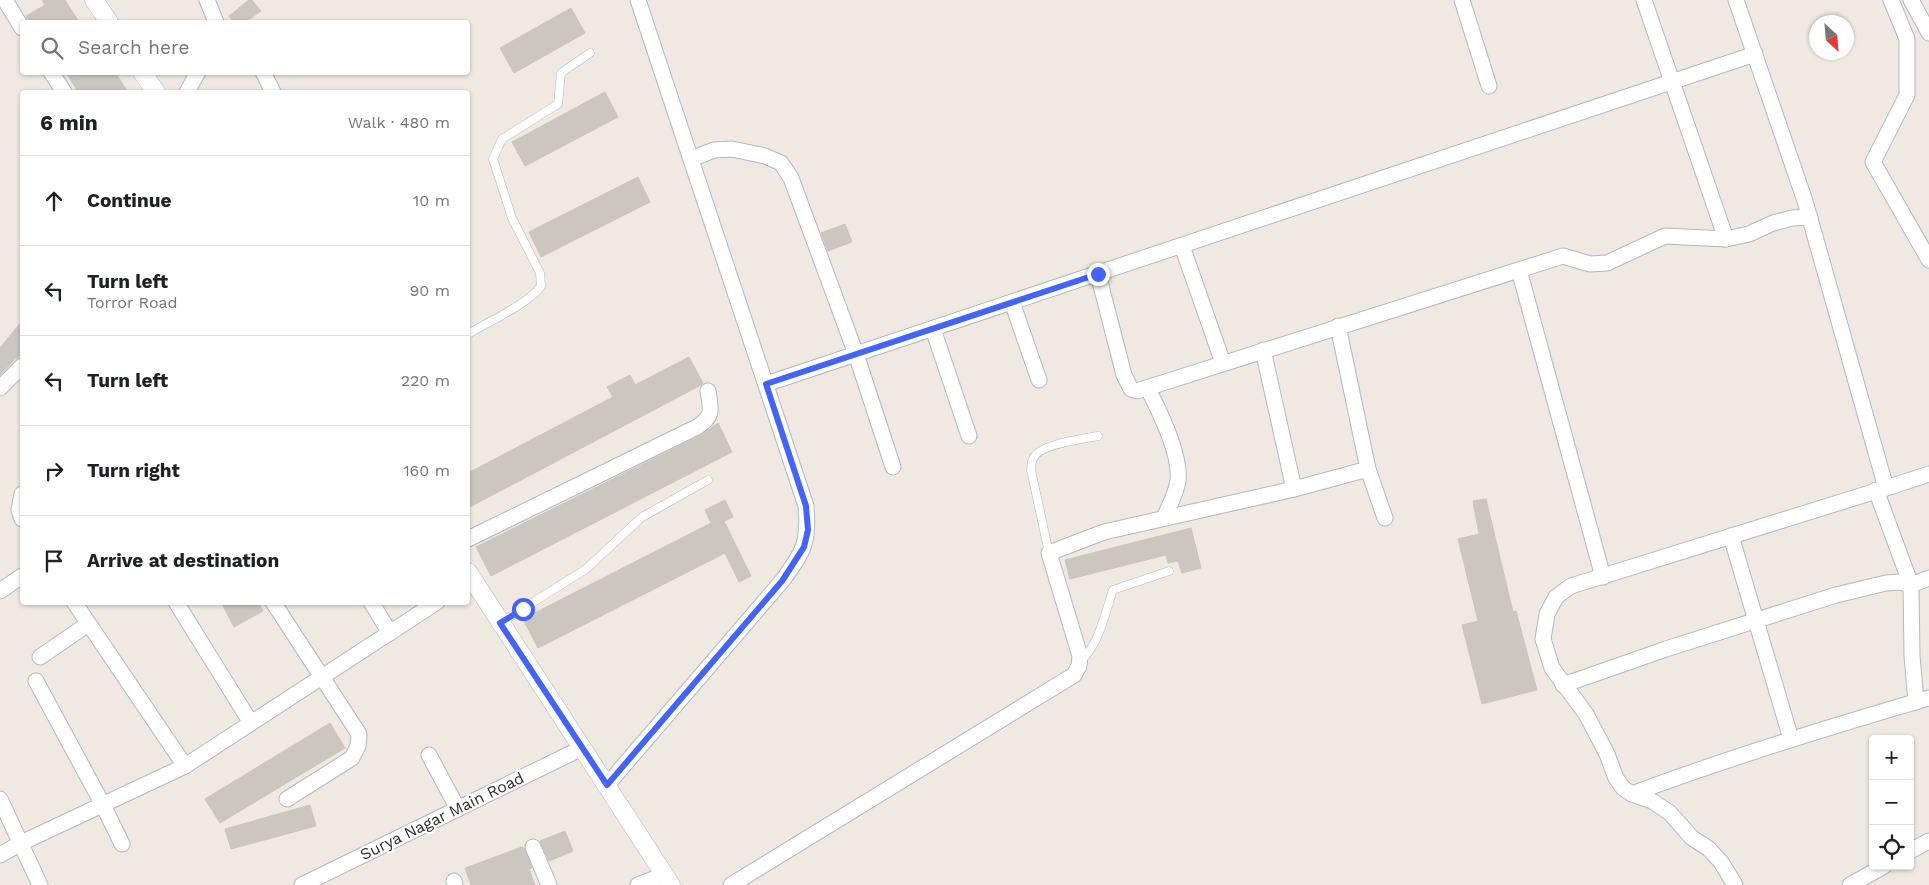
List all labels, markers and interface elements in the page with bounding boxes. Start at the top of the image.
north arrow [1809,15,1854,60]
search box [20,20,470,75]
icon: search [38,34,66,62]
text: Search here [78,36,189,59]
text: 6 min [40,110,98,135]
text: Walk · 480 m [348,113,450,132]
icon: ahead [40,187,68,215]
text: Continue [87,189,171,212]
text: 10 m [413,191,450,210]
route end [1087,263,1110,286]
text: Turn left [87,270,168,293]
icon: left [40,277,68,305]
text: 90 m [409,281,450,300]
text: Torror Road [87,293,178,312]
icon: left [40,367,68,395]
text: Turn left [87,369,168,392]
text: 220 m [401,371,450,390]
icon: right [40,457,68,485]
text: Turn right [87,459,180,482]
text: 160 m [403,461,450,480]
icon: arrive [40,547,68,575]
text: Arrive at destination [87,549,279,572]
route start [512,598,535,621]
map controls [1869,735,1914,870]
button: + [1869,735,1914,780]
street label: Surya Nagar Main Road [357,768,527,864]
button: − [1869,780,1914,825]
button: locate [1869,825,1914,870]

